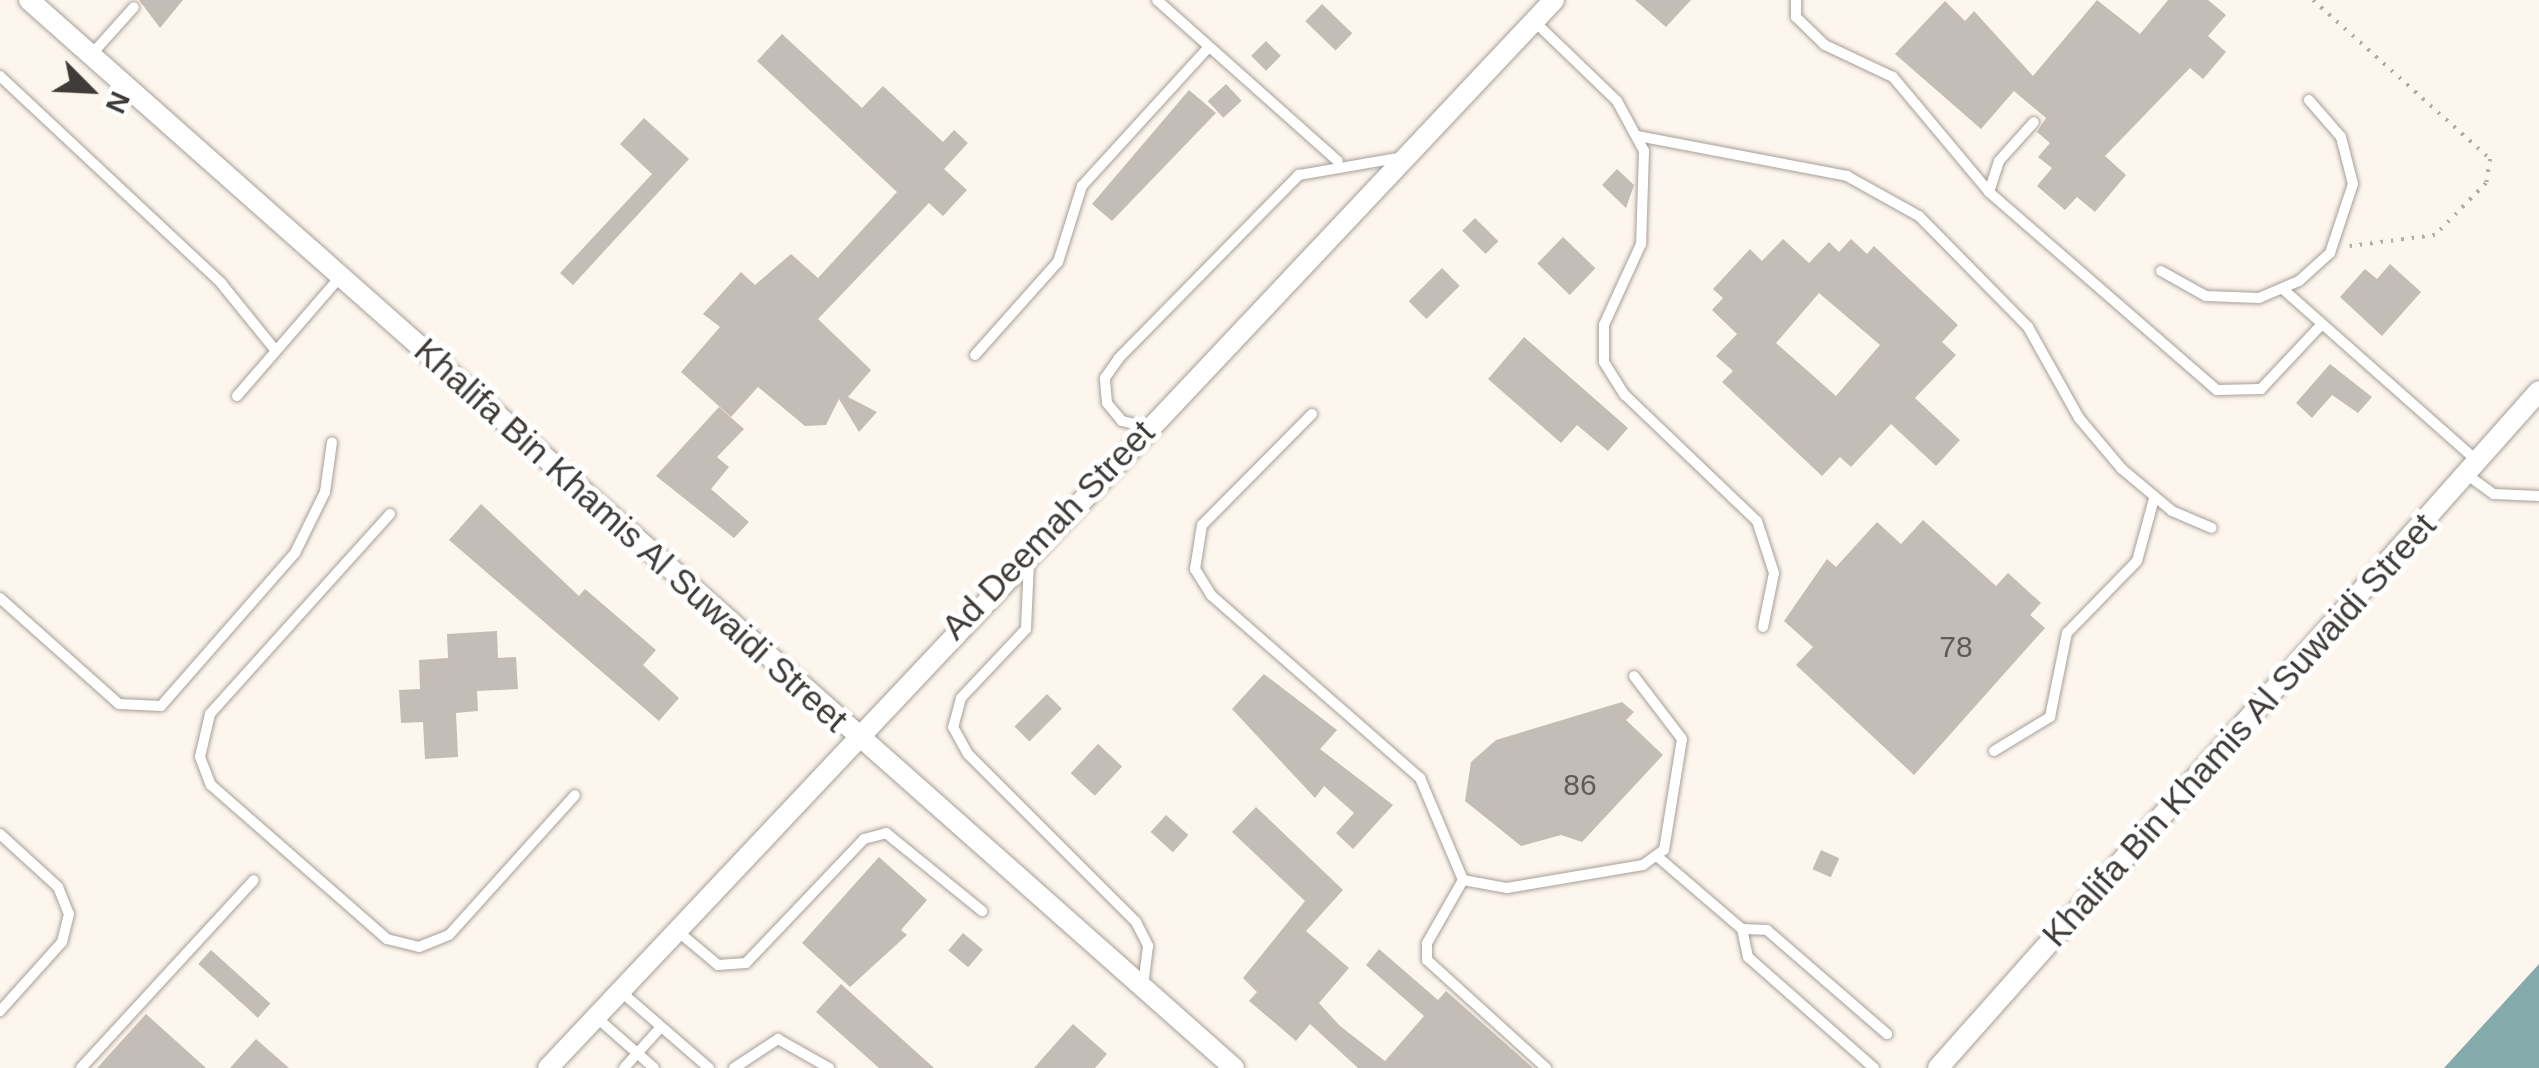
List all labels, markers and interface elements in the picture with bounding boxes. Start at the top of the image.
north arrow [40,40,140,140]
text: N [100,87,136,118]
street label: Khalifa Bin Khamis Al Suwaidi Street [405,329,857,741]
street label: Ad Deemah Street [933,412,1163,648]
street label: Khalifa Bin Khamis Al Suwaidi Street [2033,504,2445,956]
house number: 78 [1939,629,1973,665]
house number: 86 [1563,767,1597,803]

